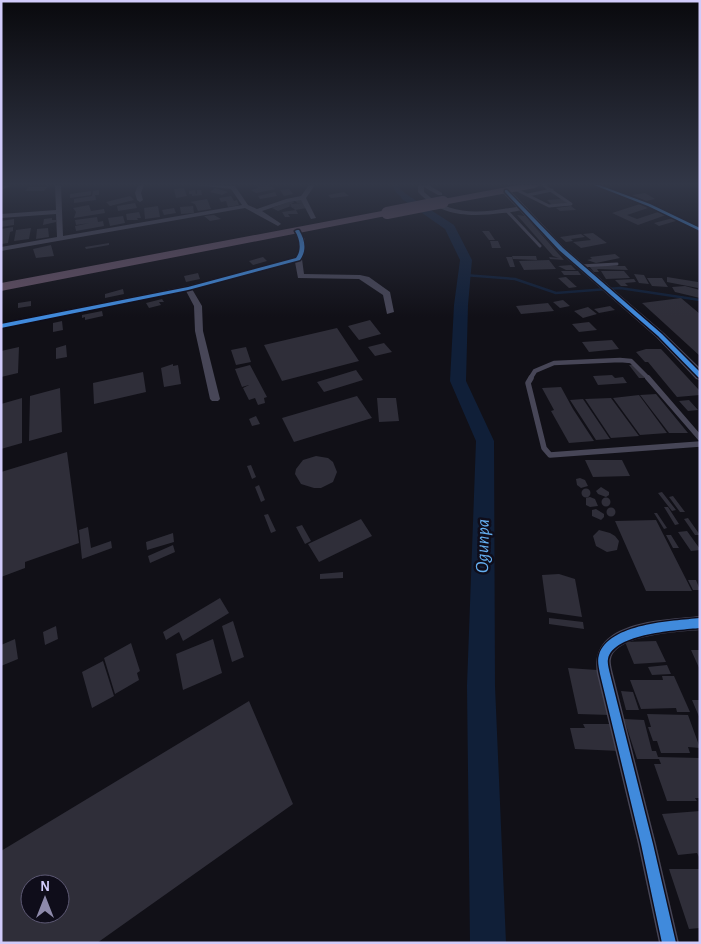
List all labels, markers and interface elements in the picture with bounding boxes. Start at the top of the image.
water label: Ogunpa [473,519,493,573]
north arrow [20,874,70,924]
text: N [40,880,50,894]

